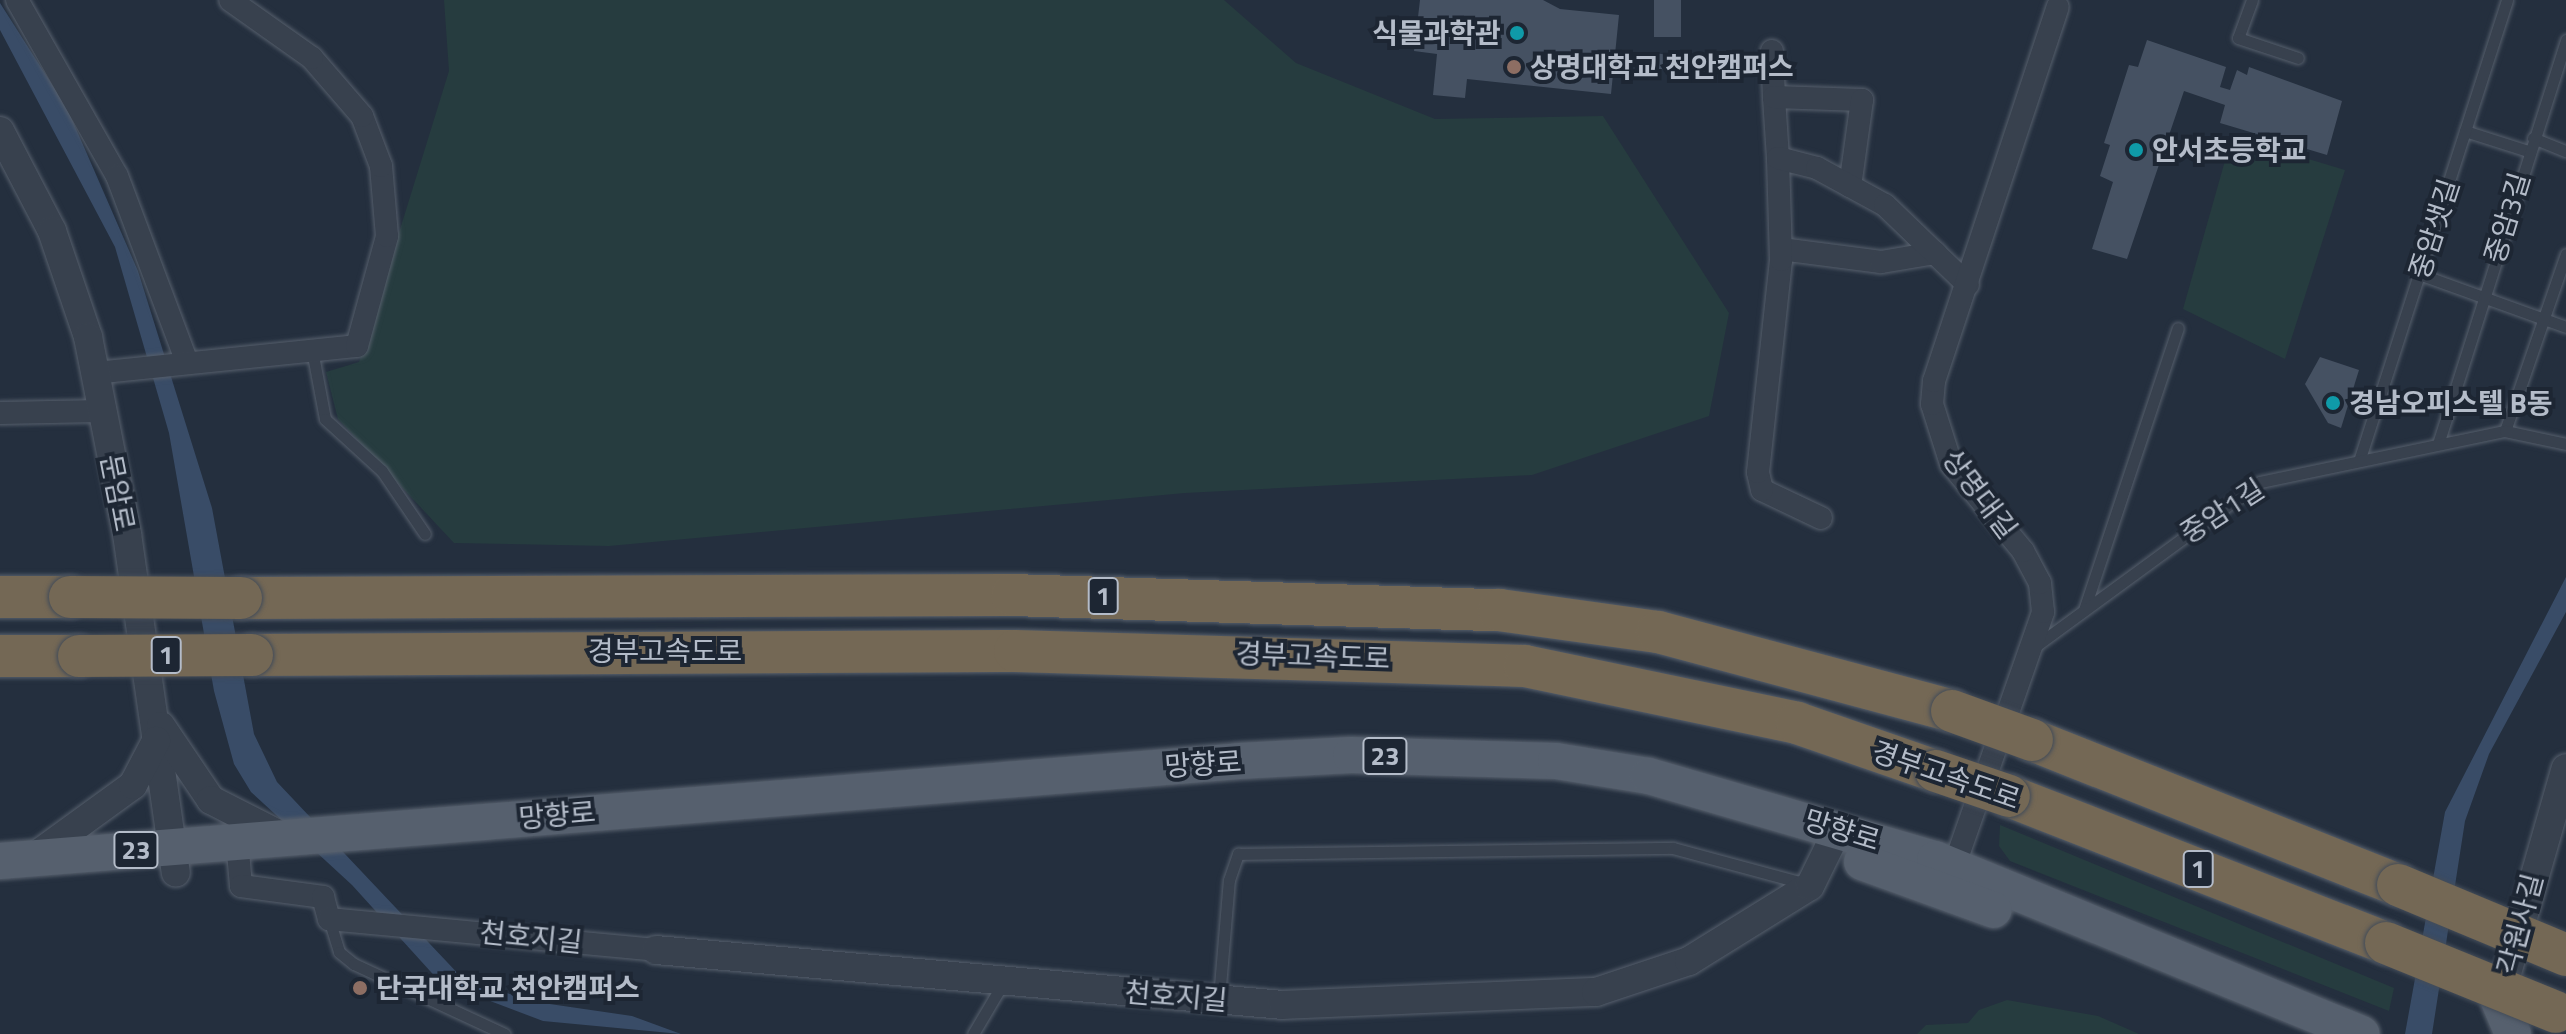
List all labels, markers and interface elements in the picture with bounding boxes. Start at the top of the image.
place label: 식물과학관 [1372,16,1501,50]
marker: 식물과학관 [1508,24,1526,42]
place label: 상명대학교 천안캠퍼스 [1530,50,1794,84]
marker: 상명대학교 천안캠퍼스 [1505,58,1523,76]
place label: 안서초등학교 [2152,133,2307,167]
marker: 안서초등학교 [2127,141,2145,159]
street label: 중암3길 [2477,169,2537,267]
street label: 중암샛길 [2402,175,2466,283]
place label: 경남오피스텔 B동 [2349,386,2553,420]
marker: 경남오피스텔 B동 [2324,394,2342,412]
street label: 상명대길 [1936,443,2024,545]
street label: 문암로 [94,452,142,534]
street label: 중암1길 [2174,472,2270,550]
road number: 1 [1087,574,1119,618]
road number: 1 [150,633,182,677]
street label: 경부고속도로 [588,634,742,668]
street label: 경부고속도로 [1235,637,1391,675]
road number: 23 [1361,734,1409,778]
street label: 경부고속도로 [1867,734,2025,816]
street label: 망향로 [1163,745,1243,783]
street label: 망향로 [517,795,597,835]
street label: 망향로 [1800,803,1884,857]
road number: 23 [112,828,160,872]
road number: 1 [2182,847,2214,891]
street label: 각원사길 [2490,870,2550,978]
street label: 천호지길 [478,915,584,959]
place label: 단국대학교 천안캠퍼스 [376,971,640,1005]
street label: 천호지길 [1123,975,1229,1017]
marker: 단국대학교 천안캠퍼스 [351,979,369,997]

